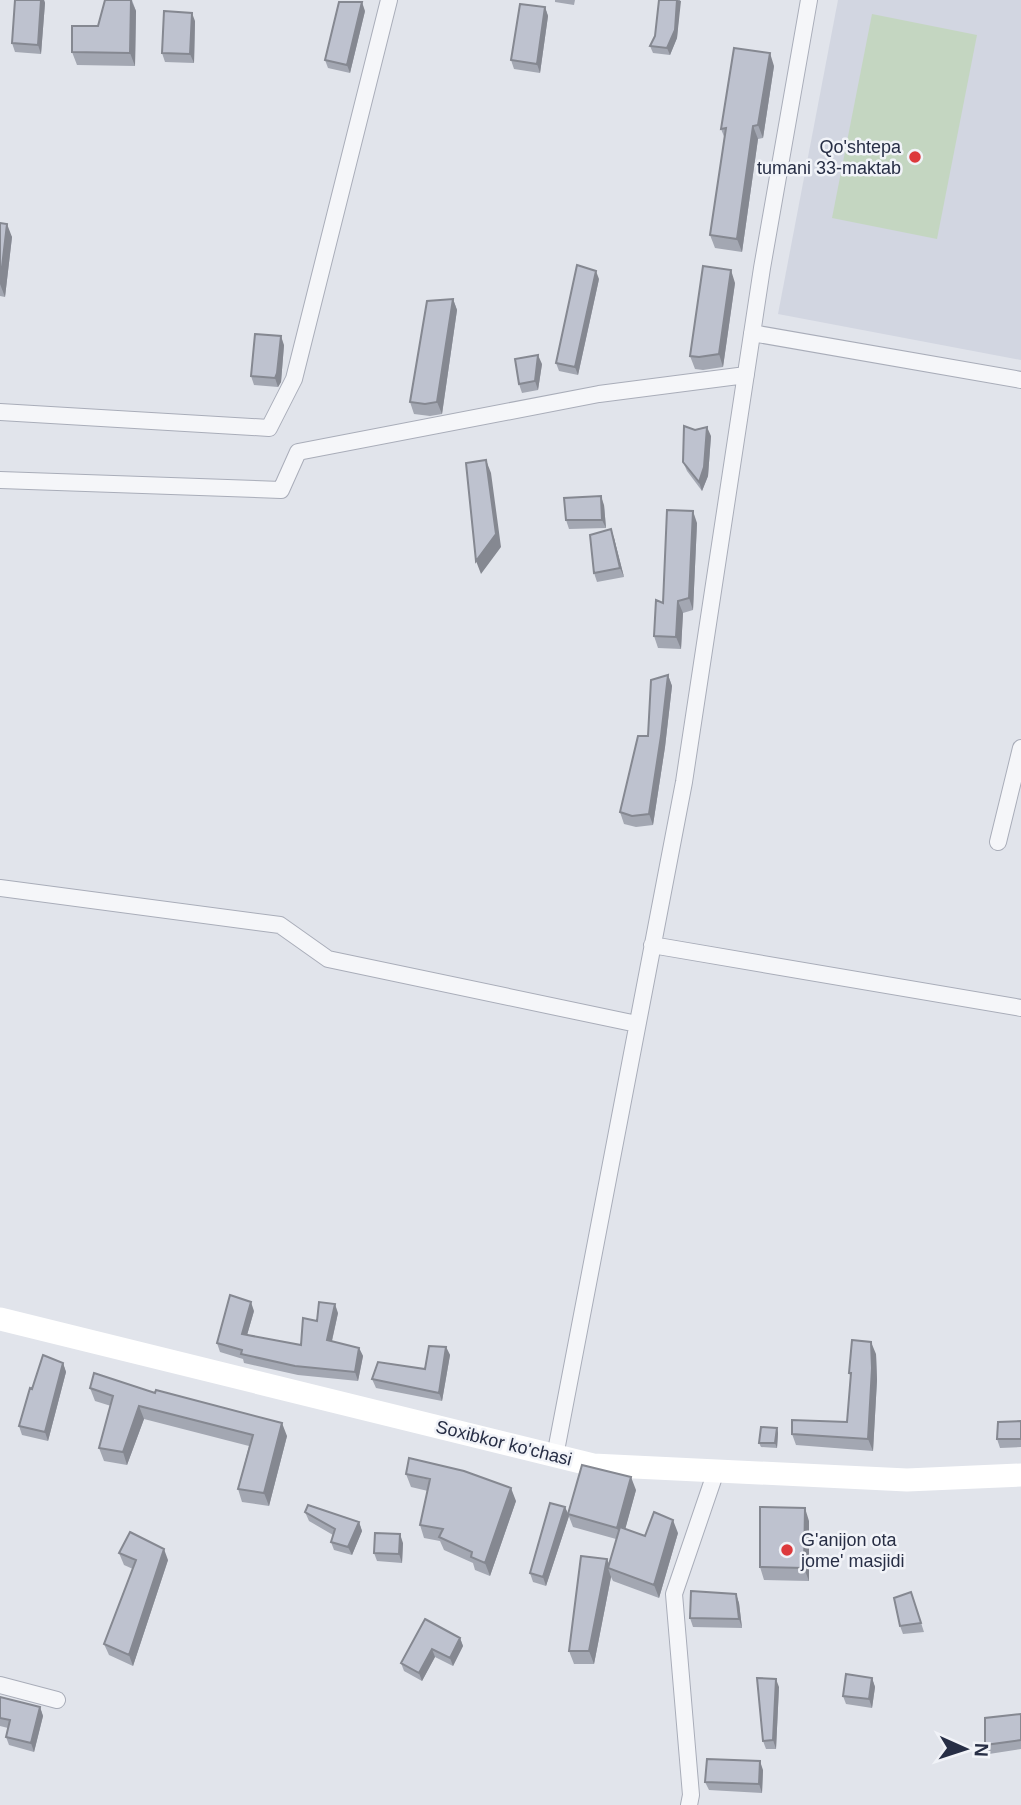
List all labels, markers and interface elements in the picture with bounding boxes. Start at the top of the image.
place label: Qo'shtepa tumani 33-maktab [757,137,902,178]
marker: Qo'shtepa tumani 33-maktab [907,149,923,165]
street label: Soxibkor ko'chasi [434,1416,574,1470]
place label: G'anijon ota jome' masjidi [800,1530,904,1571]
marker: G'anijon ota jome' masjidi [779,1542,795,1558]
north arrow [930,1714,1000,1784]
text: N [971,1742,992,1757]

